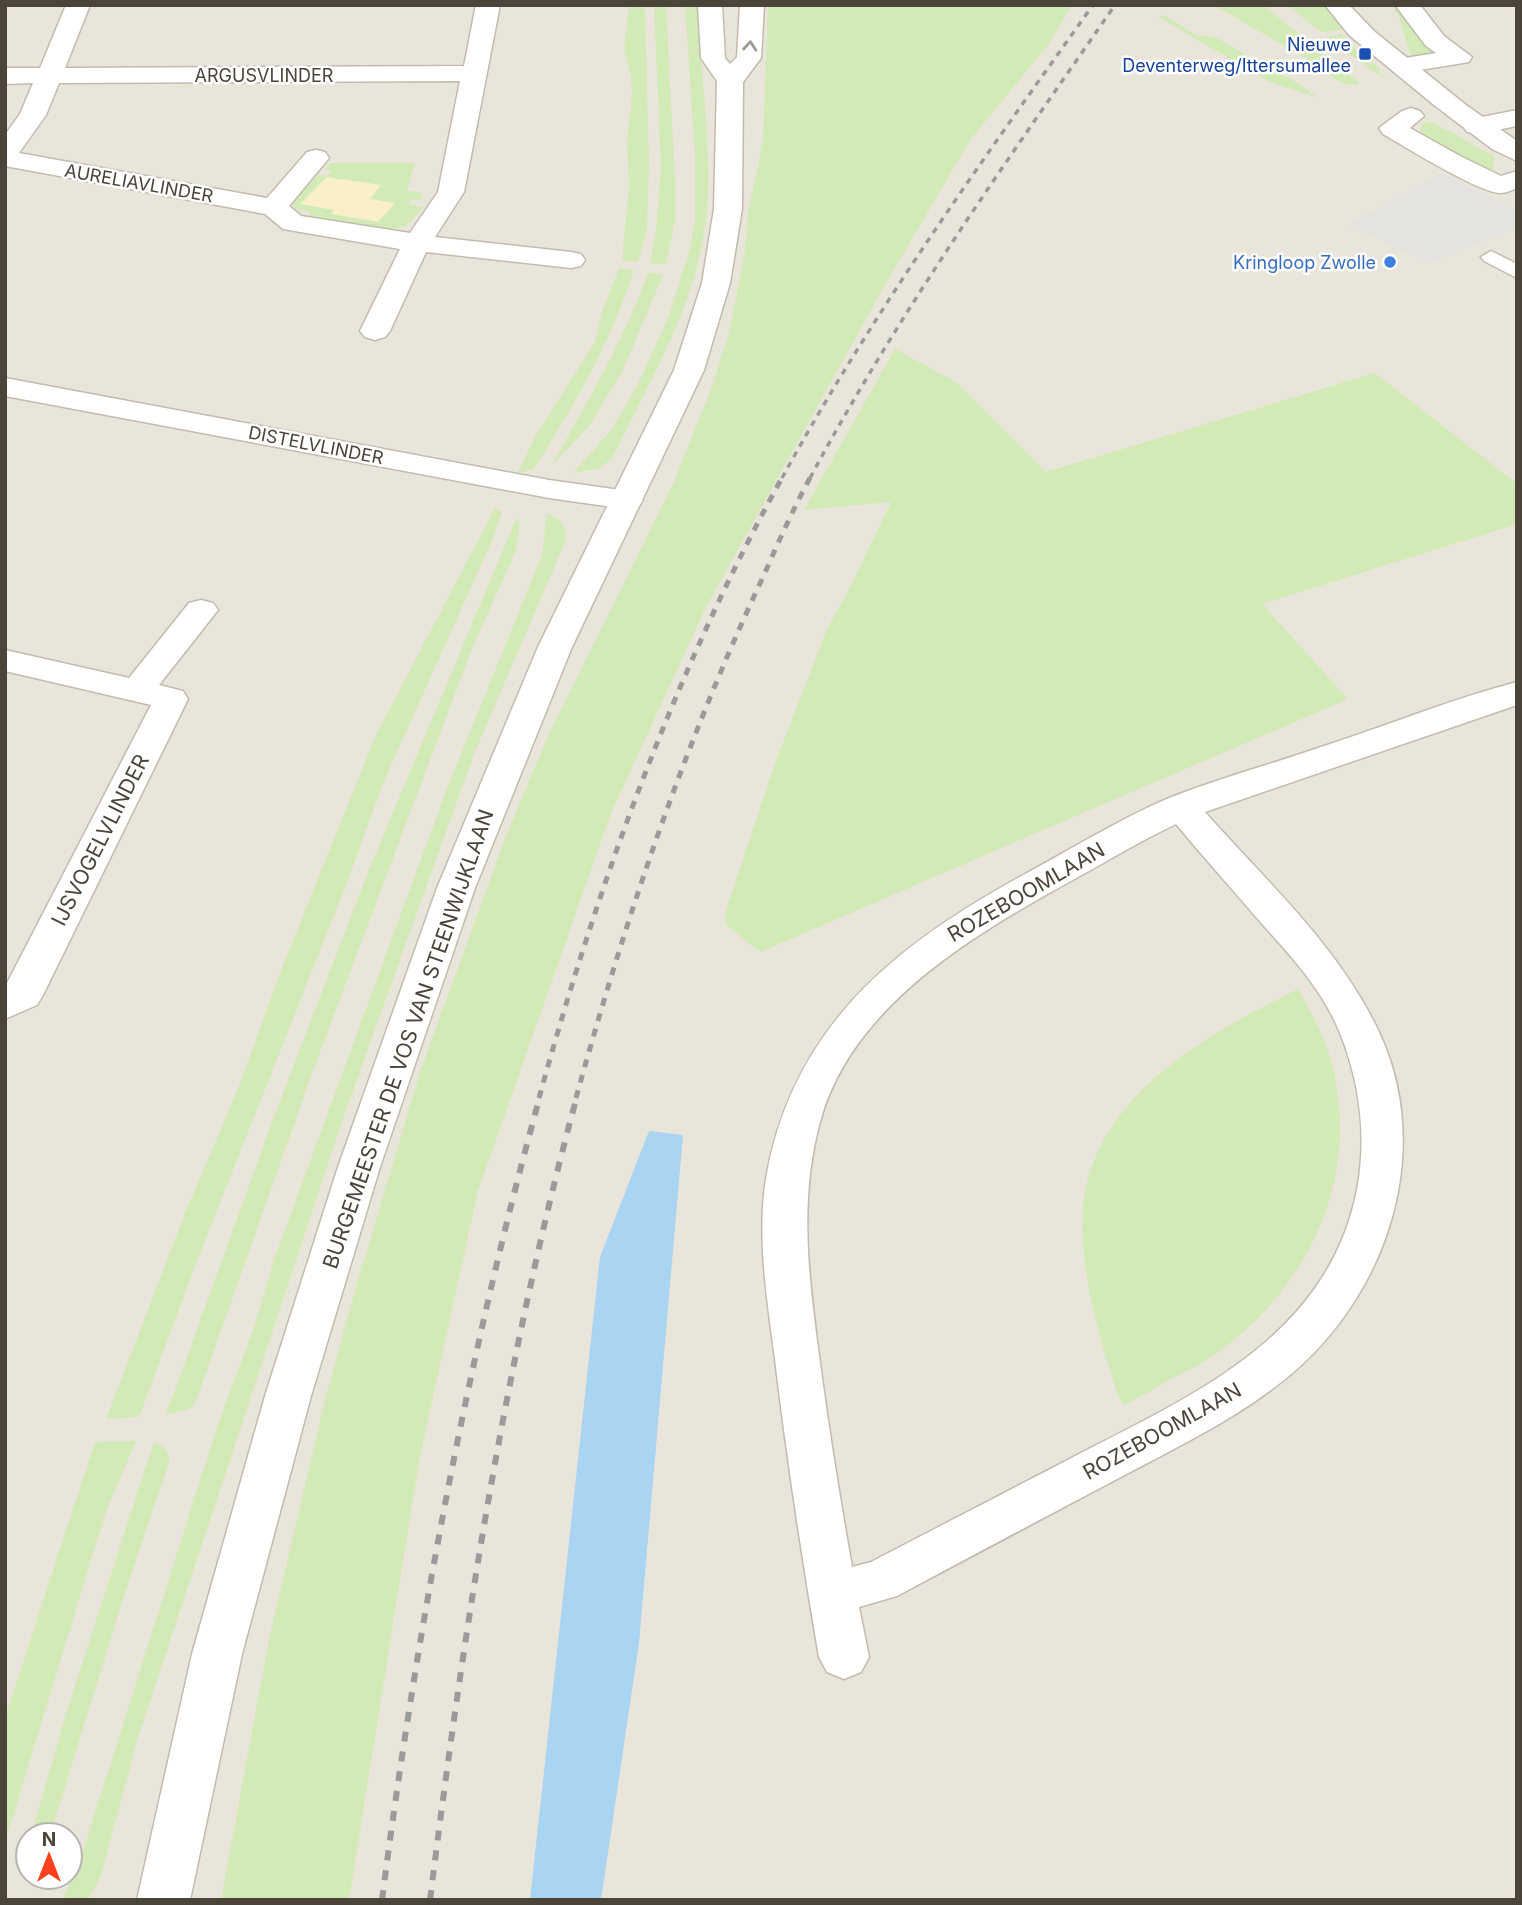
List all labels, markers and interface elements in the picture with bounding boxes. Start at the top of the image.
place label: Nieuwe Deventerweg/Ittersumallee [1122,34,1351,76]
one-way arrow [742,40,757,51]
marker: Nieuwe Deventerweg/Ittersumallee [1357,46,1373,62]
street label: ARGUSVLINDER [195,65,334,86]
street label: AURELIAVLINDER [63,160,215,206]
place label: Kringloop Zwolle [1233,252,1376,273]
marker: Kringloop Zwolle [1382,254,1398,270]
street label: DISTELVLINDER [247,422,386,468]
street label: IJSVOGELVLINDER [46,750,154,930]
street label: BURGEMEESTER DE VOS VAN STEENWIJKLAAN [317,806,499,1272]
street label: ROZEBOOMLAAN [943,837,1109,947]
street label: ROZEBOOMLAAN [1078,1377,1246,1485]
north arrow [14,1821,84,1891]
text: N [42,1828,56,1851]

